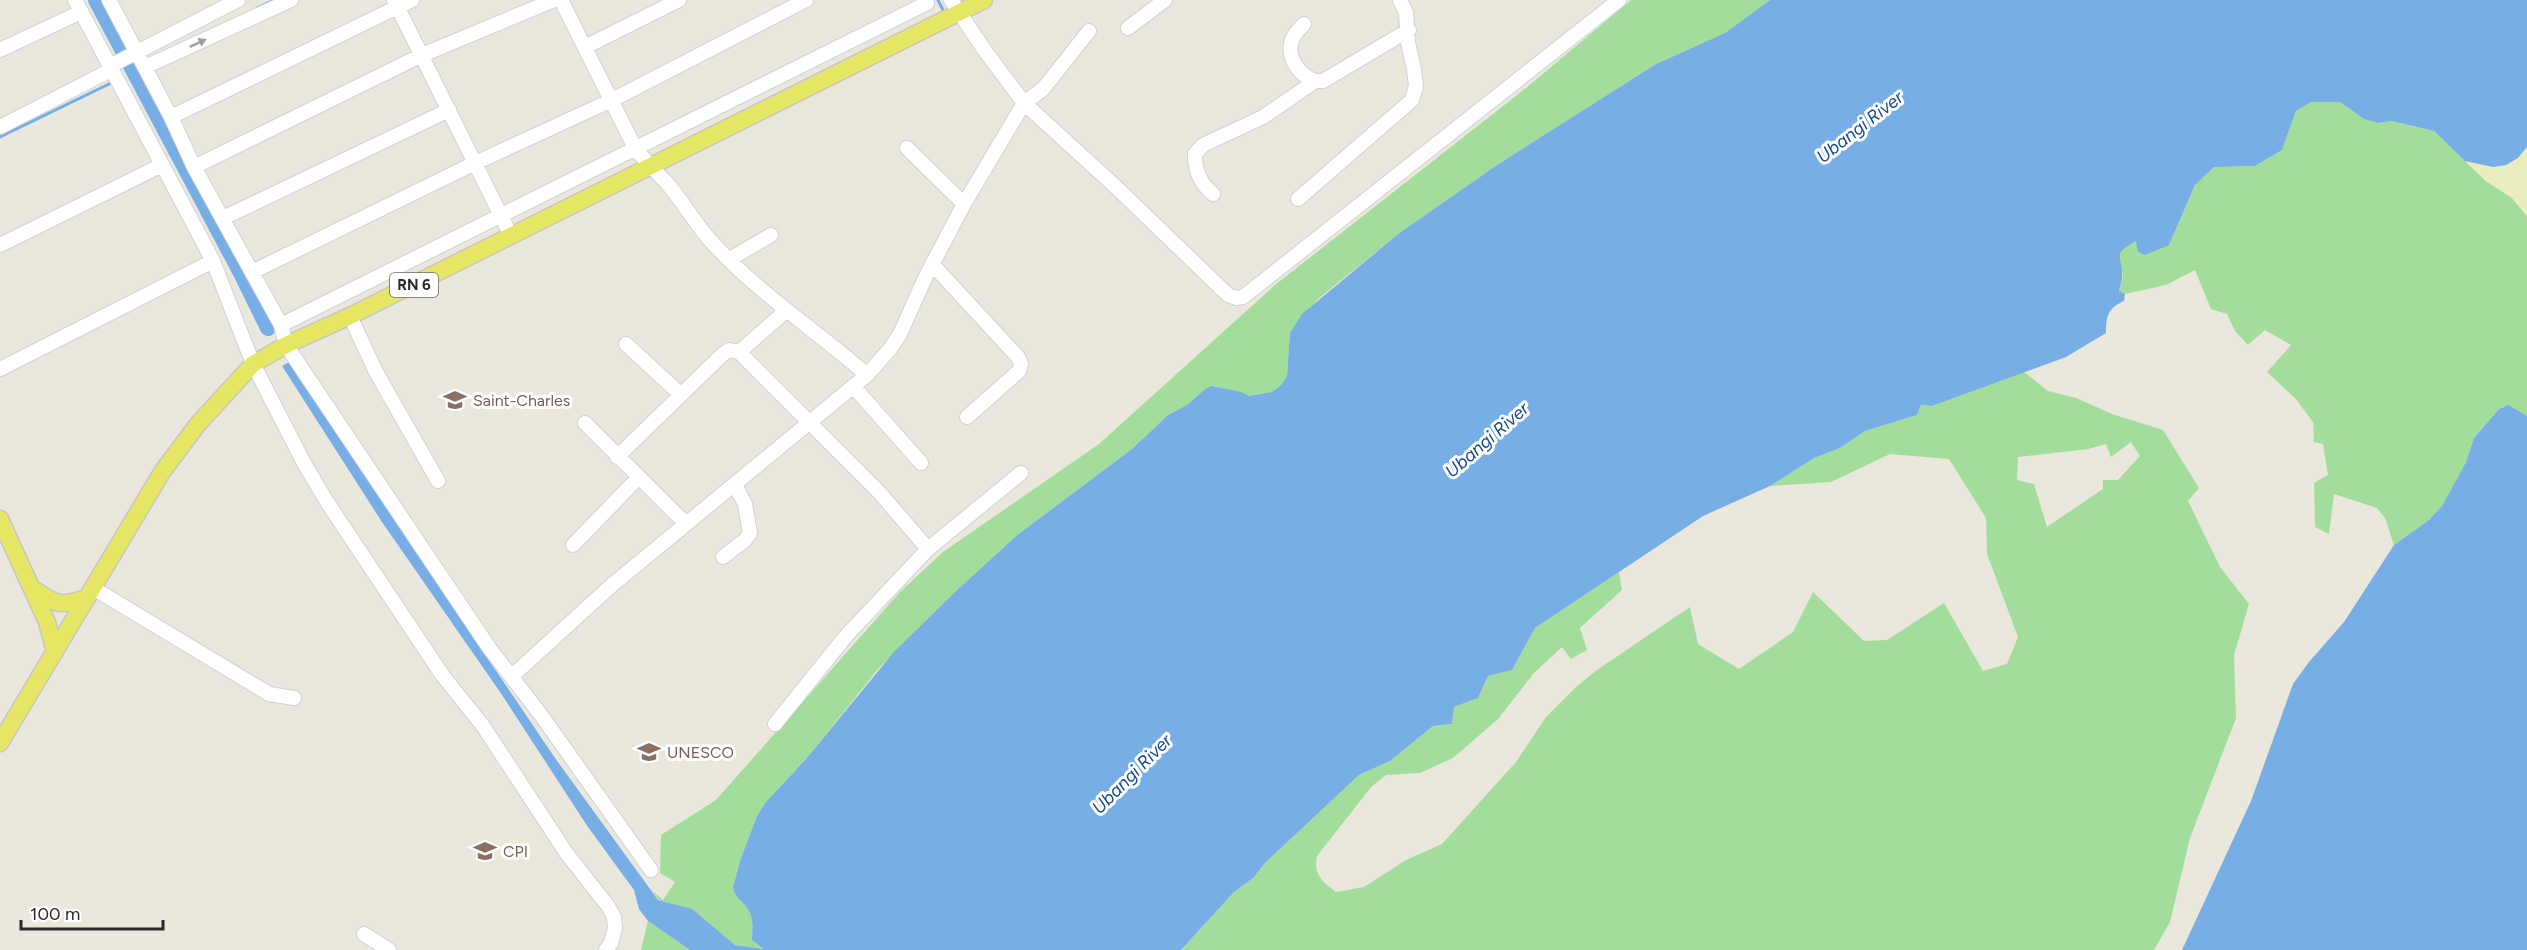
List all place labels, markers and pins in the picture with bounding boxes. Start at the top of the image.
school or university icon: Saint-Charles [442,387,468,413]
place label: Saint-Charles [473,391,570,410]
school or university icon: UNESCO [636,739,662,765]
place label: UNESCO [667,743,734,762]
school or university icon: CPI [472,838,498,864]
place label: CPI [503,842,528,861]

